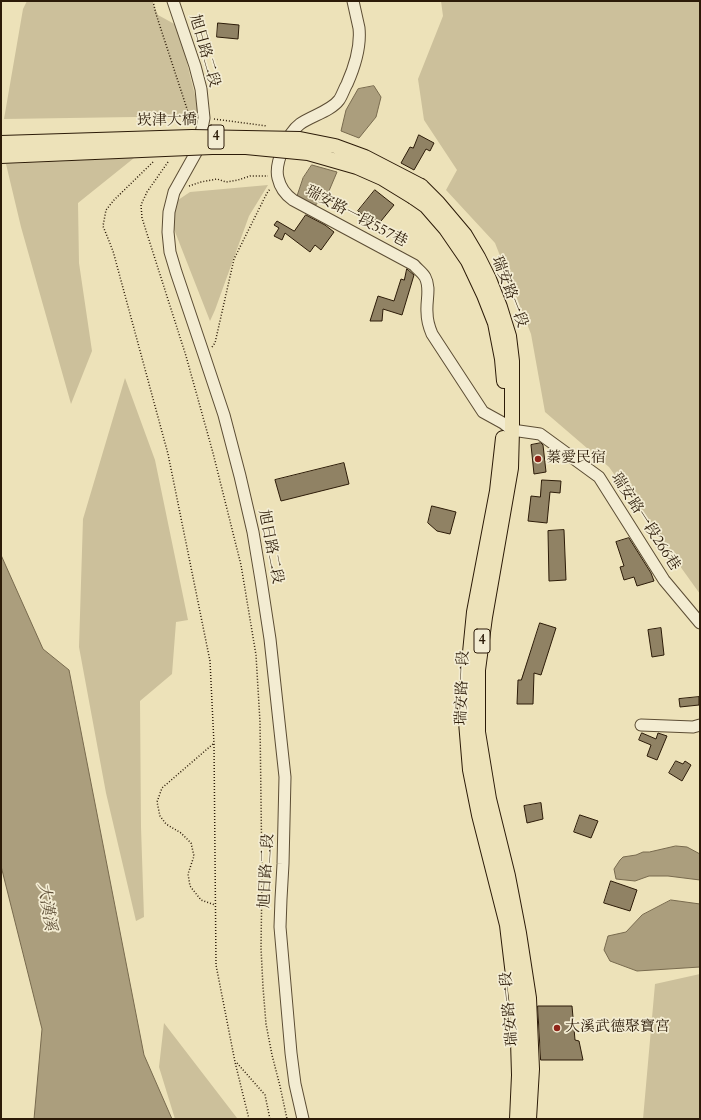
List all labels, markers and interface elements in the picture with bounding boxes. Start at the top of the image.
street label: 旭日路二段 [185,12,223,90]
street label: 崁津大橋 [137,111,197,131]
road number: 4 [208,125,224,149]
street label: 瑞安路一段557巷 [302,183,410,251]
street label: 瑞安路一段 [487,254,531,330]
place label: 蓁愛民宿 [546,450,606,468]
marker: 蓁愛民宿 [533,454,543,464]
street label: 瑞安路一段266巷 [607,470,683,574]
street label: 旭日路二段 [254,508,286,586]
road number: 4 [474,629,490,653]
street label: 瑞安路一段 [453,650,473,726]
street label: 旭日路二段 [256,833,278,909]
water label: 大漢溪 [33,882,59,932]
street label: 瑞安路一段 [498,971,522,1047]
place label: 大溪武德聚寶宮 [565,1019,670,1037]
marker: 大溪武德聚寶宮 [552,1023,562,1033]

